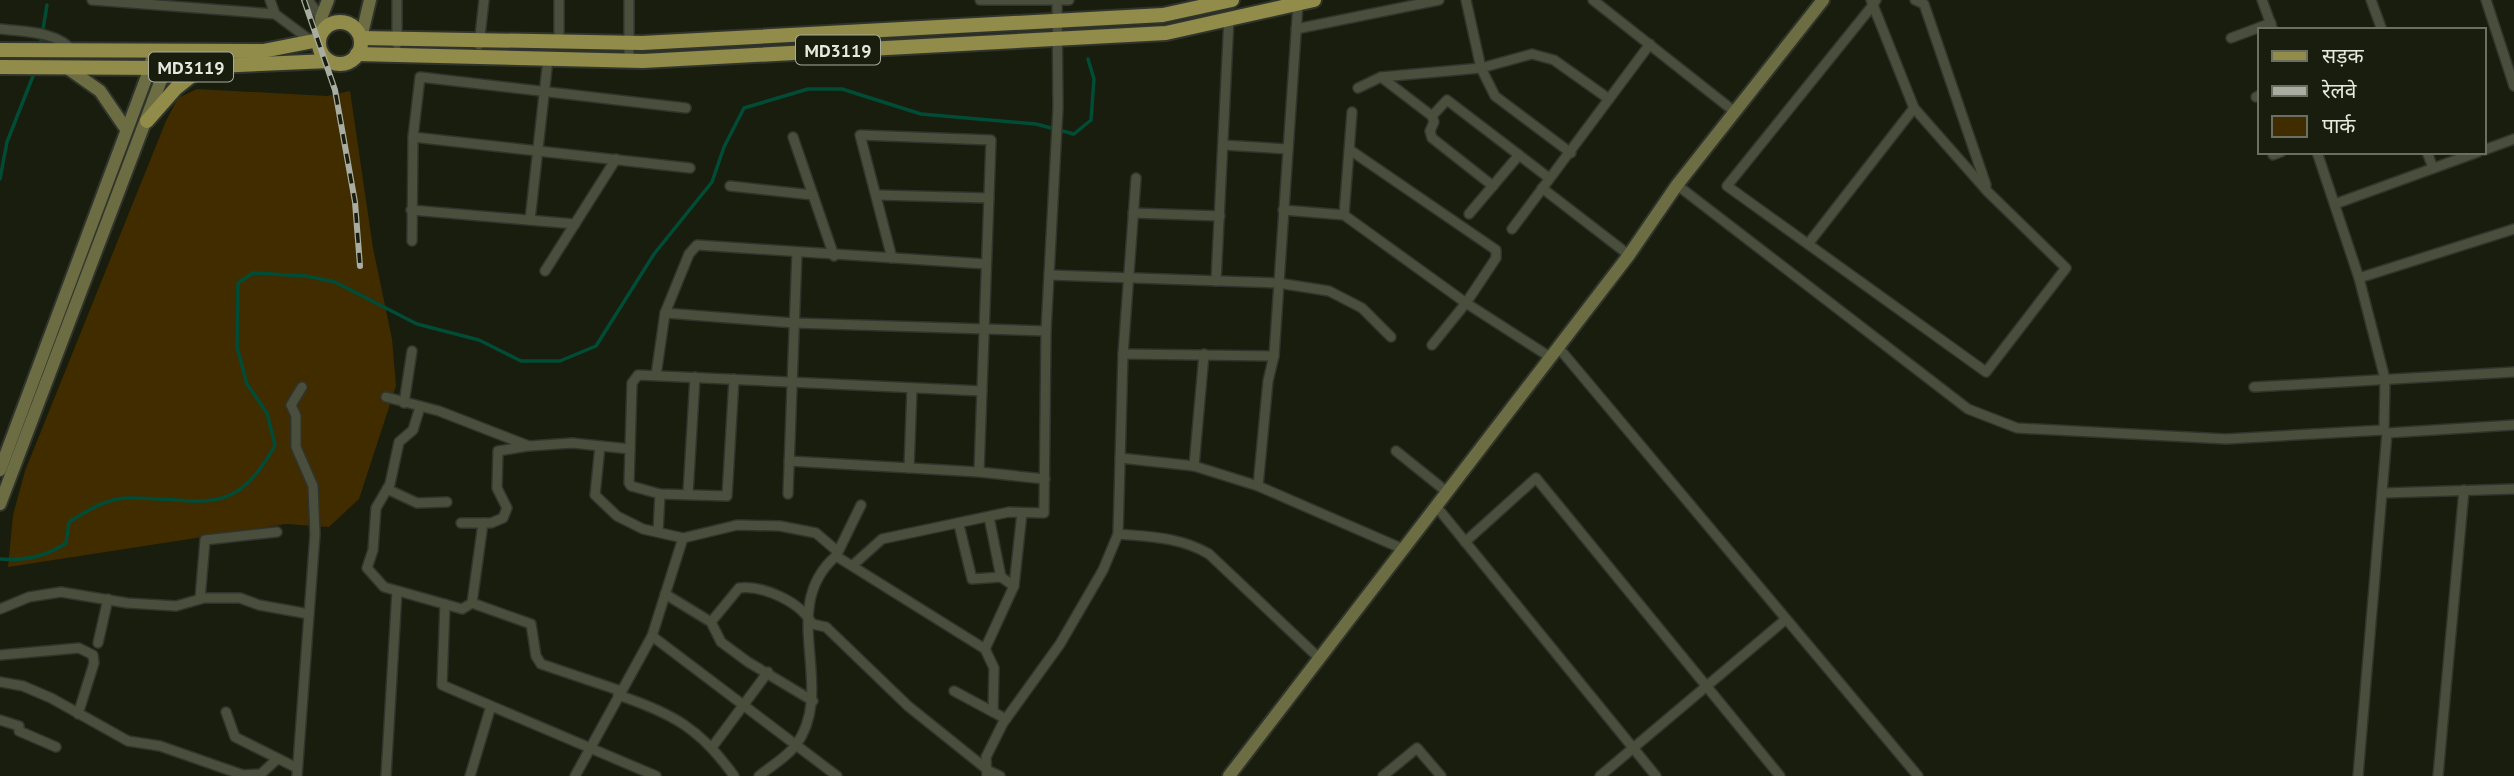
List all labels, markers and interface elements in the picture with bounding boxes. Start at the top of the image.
legend [2258,28,2486,154]
road number: MD3119 [796,36,880,64]
text: सड़क [2322,42,2364,69]
road number: MD3119 [149,52,233,82]
text: रेलवे [2321,77,2357,104]
text: पार्क [2322,112,2356,139]

